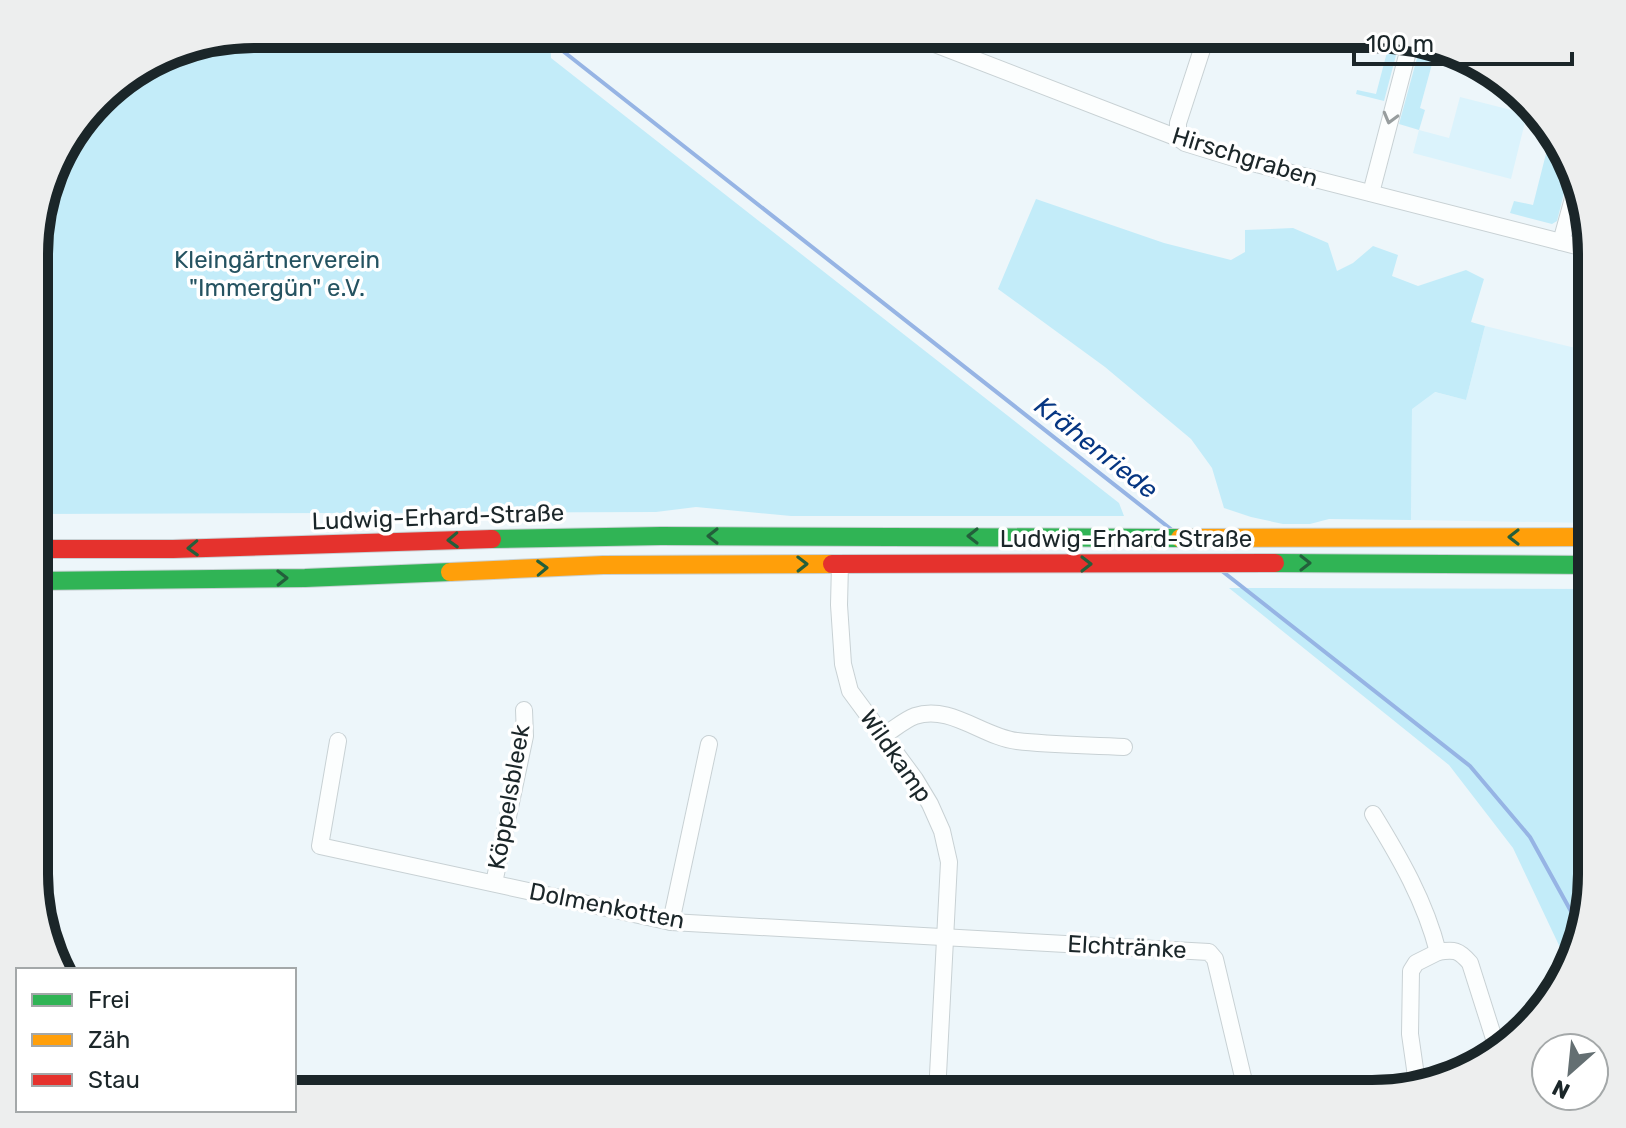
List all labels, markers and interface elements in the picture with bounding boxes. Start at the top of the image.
scale bar [1354,16,1572,66]
text: 100 m [1366,30,1434,58]
one-way arrow [1383,111,1399,125]
street label: Hirschgraben [1169,122,1321,192]
park label: Kleingärtnerverein "Immergün" e.V. [174,246,380,302]
water label: Krähenriede [1028,390,1164,506]
street label: Ludwig-Erhard-Straße [311,499,565,535]
street label: Ludwig-Erhard-Straße [1000,525,1252,553]
one-way arrow [706,527,719,545]
one-way arrow [966,527,979,545]
one-way arrow [1507,528,1520,546]
one-way arrow [446,532,459,549]
one-way arrow [186,540,199,557]
one-way arrow [1299,554,1312,572]
one-way arrow [796,555,809,573]
one-way arrow [1080,555,1093,572]
one-way arrow [536,559,549,576]
one-way arrow [276,570,289,587]
street label: Wildkamp [854,704,938,808]
street label: Köppelsbleek [482,722,536,872]
street label: Dolmenkotten [527,877,687,935]
street label: Elchtränke [1067,930,1187,964]
legend [16,968,296,1112]
text: Frei [88,986,130,1014]
text: Zäh [88,1026,130,1054]
north arrow [1530,1032,1610,1112]
text: Stau [88,1066,140,1094]
text: N [1548,1074,1574,1105]

